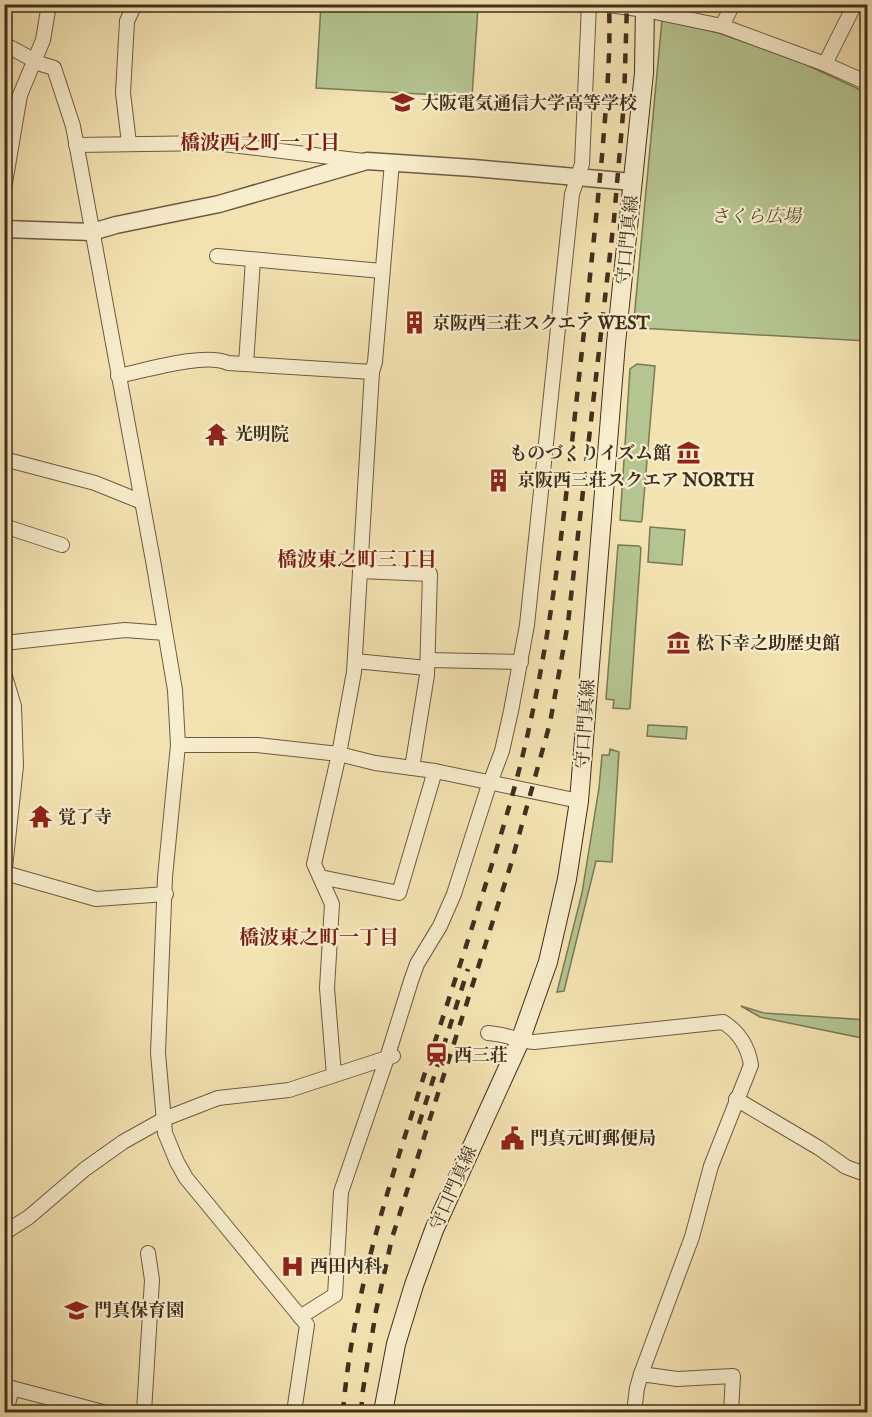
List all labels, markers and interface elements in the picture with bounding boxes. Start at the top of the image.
school or university icon: 大阪電気通信大学高等学校 [390,90,416,116]
place label: 大阪電気通信大学高等学校 [421,93,637,116]
district label: 橋波西之町一丁目 [180,131,340,156]
street label: 守口門真線 [612,194,645,286]
park label: さくら広場 [711,206,803,229]
building icon: 京阪西三荘スクエア WEST [401,310,427,336]
place label: 京阪西三荘スクエア WEST [432,313,650,336]
temple icon: 光明院 [204,421,230,447]
place label: 光明院 [235,424,289,447]
museum icon: ものづくりイズム館 [676,440,702,466]
place label: ものづくりイズム館 [509,443,671,466]
building icon: 京阪西三荘スクエア NORTH [486,467,512,493]
place label: 京阪西三荘スクエア NORTH [517,470,755,493]
district label: 橋波東之町三丁目 [277,548,437,573]
museum icon: 松下幸之助歴史館 [665,630,691,656]
place label: 松下幸之助歴史館 [696,633,840,656]
street label: 守口門真線 [572,678,601,770]
temple icon: 覚了寺 [27,804,53,830]
place label: 覚了寺 [58,807,112,830]
district label: 橋波東之町一丁目 [239,926,399,951]
station icon: 西三荘 [423,1042,449,1068]
place label: 西三荘 [454,1045,508,1068]
public building icon: 門真元町郵便局 [499,1125,525,1151]
place label: 門真元町郵便局 [530,1128,656,1151]
street label: 守口門真線 [426,1143,483,1234]
hospital icon: 西田内科 [279,1253,305,1279]
place label: 西田内科 [310,1256,382,1279]
school or university icon: 門真保育園 [63,1297,89,1323]
place label: 門真保育園 [94,1300,184,1323]

